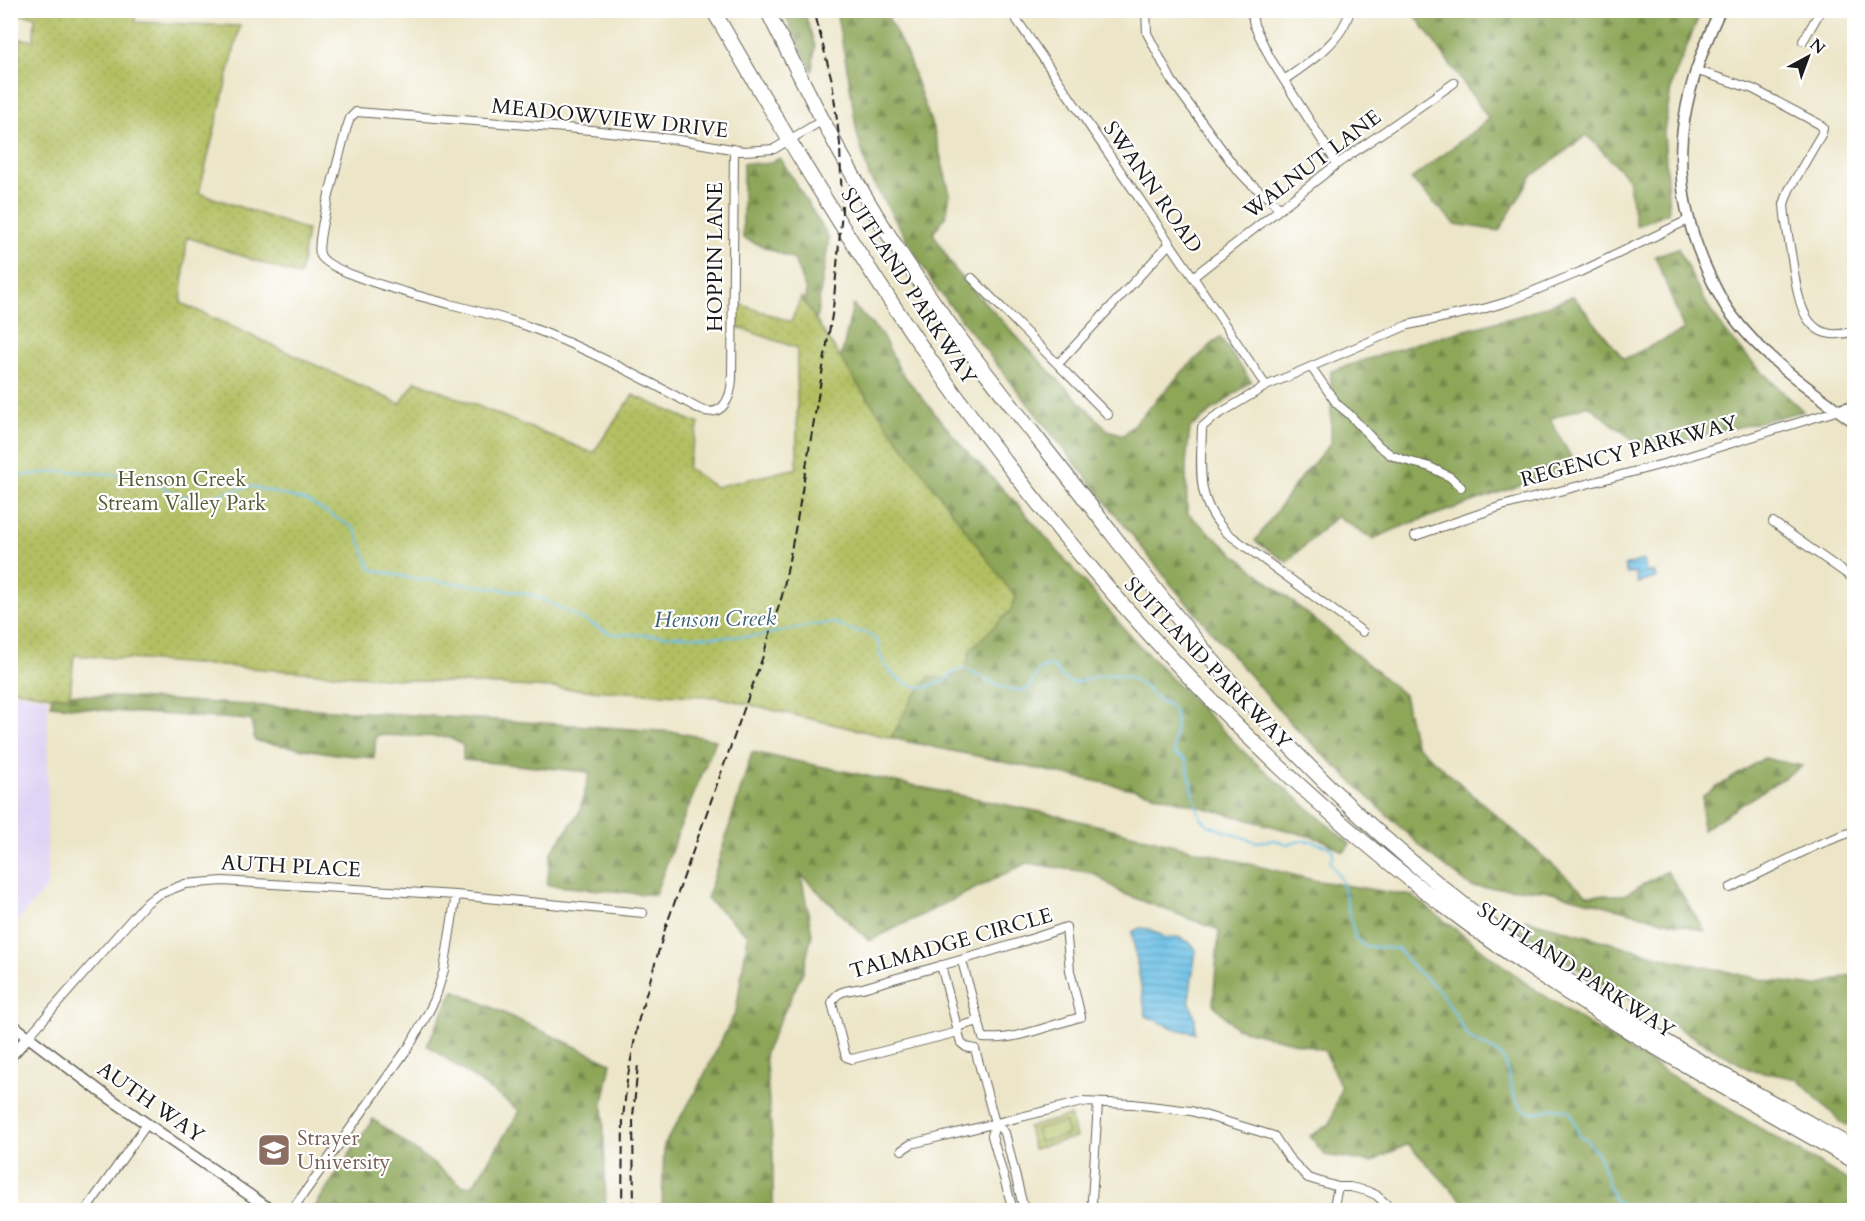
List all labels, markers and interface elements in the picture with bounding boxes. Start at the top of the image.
north arrow [1778,27,1838,87]
text: N [1805,34,1830,59]
street label: MEADOWVIEW DRIVE [490,92,730,145]
street label: WALNUT LANE [1237,103,1387,226]
street label: SWANN ROAD [1096,116,1209,259]
street label: HOPPIN LANE [701,182,730,332]
street label: SUITLAND PARKWAY [834,182,984,391]
street label: REGENCY PARKWAY [1517,408,1741,494]
park label: Henson Creek Stream Valley Park [98,465,267,518]
street label: SUITLAND PARKWAY [1117,571,1298,756]
water label: Henson Creek [654,603,777,635]
street label: AUTH PLACE [220,848,362,885]
street label: SUITLAND PARKWAY [1471,896,1680,1045]
street label: TALMADGE CIRCLE [846,901,1056,986]
street label: AUTH WAY [91,1055,210,1150]
place label: Strayer University [297,1124,390,1177]
school or university icon: Strayer University [256,1132,292,1168]

